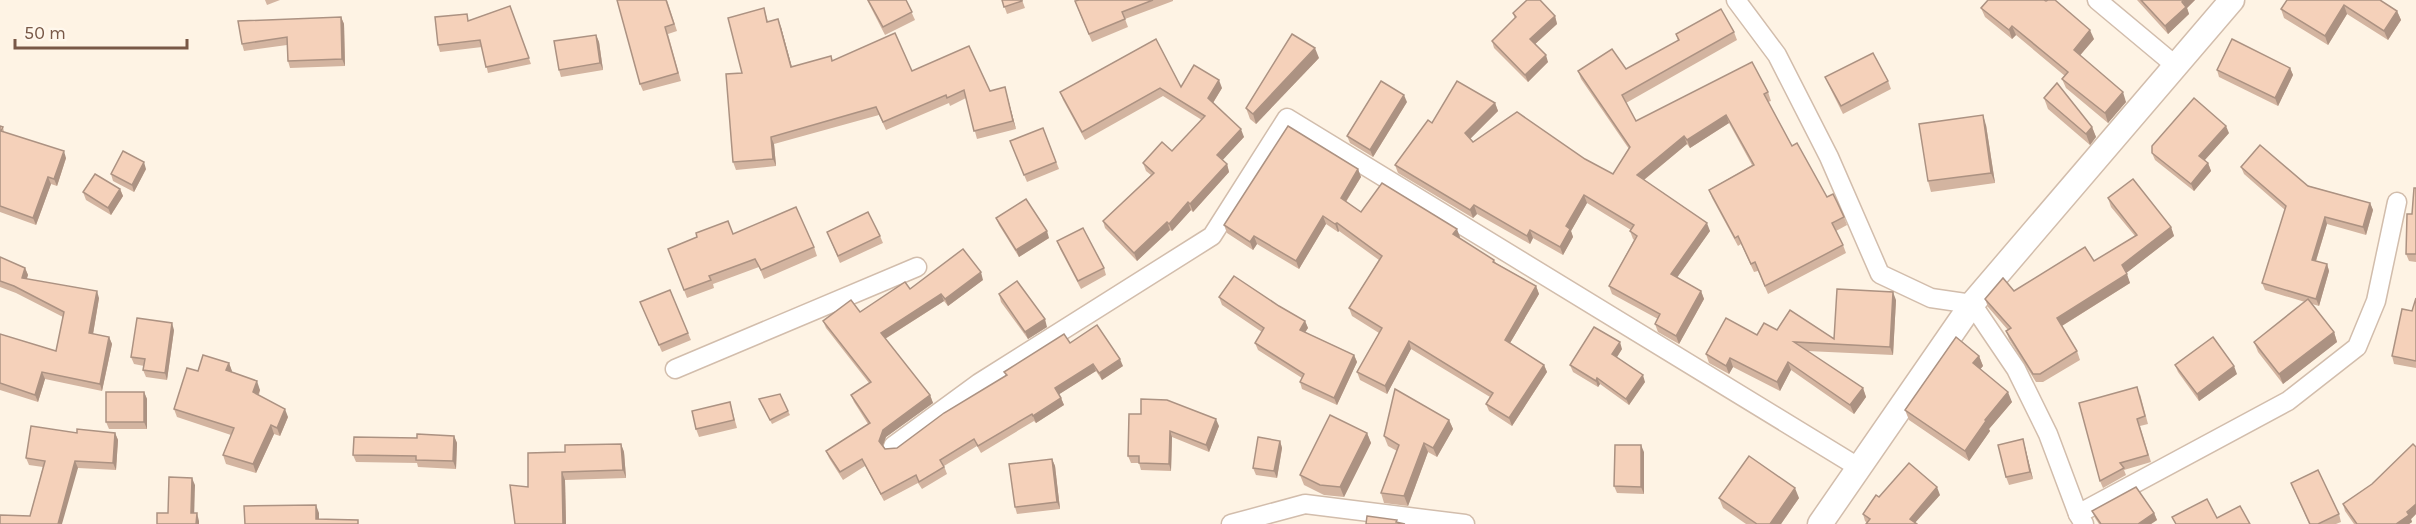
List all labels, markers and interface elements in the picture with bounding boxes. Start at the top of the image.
scale bar [15,12,188,50]
text: 50 m [24,22,66,44]

